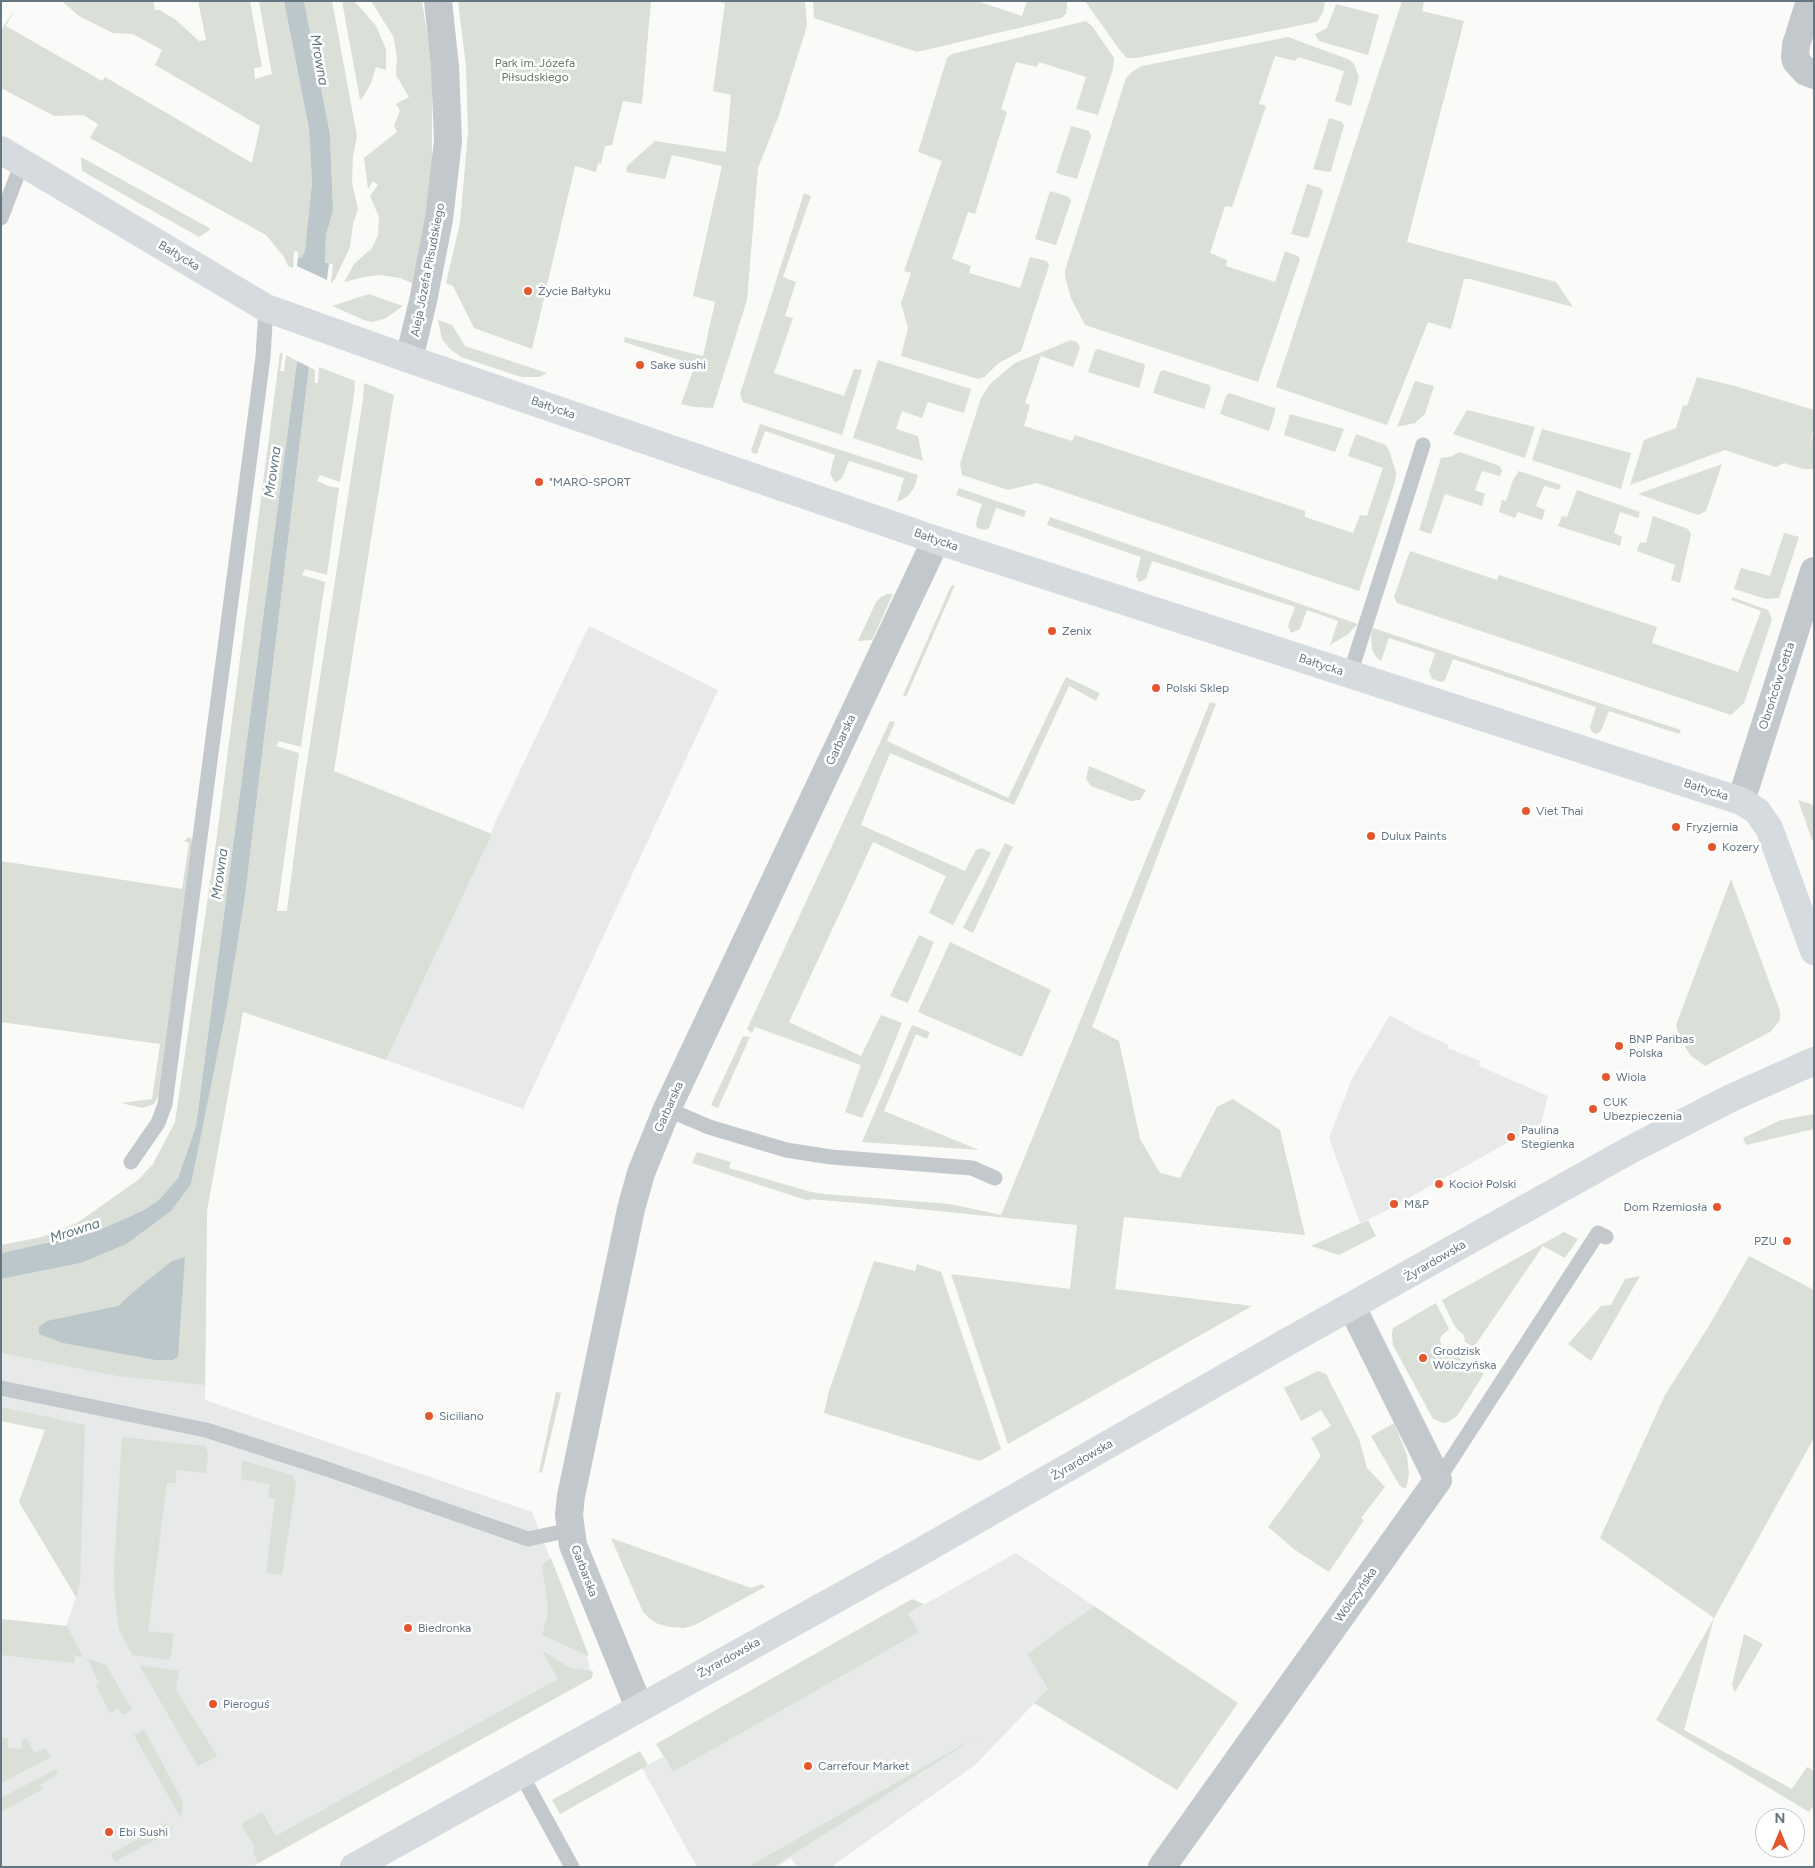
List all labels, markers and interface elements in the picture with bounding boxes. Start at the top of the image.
water label: Mrowna [306,33,332,87]
park label: Park im. Józefa Piłsudskiego [495,56,575,84]
street label: Aleja Józefa Piłsudskiego [408,202,448,338]
street label: Bałtycka [156,238,202,274]
place label: Życie Bałtyku [538,284,611,298]
marker: Życie Bałtyku [522,285,534,297]
place label: Sake sushi [650,358,706,372]
marker: Sake sushi [634,359,646,371]
street label: Bałtycka [529,394,577,422]
water label: Mrowna [261,445,285,499]
place label: "MARO-SPORT [549,475,631,489]
marker: "MARO-SPORT [533,476,545,488]
street label: Bałtycka [912,526,960,554]
place label: Zenix [1062,624,1091,638]
marker: Zenix [1046,625,1058,637]
street label: Obrońców Getta [1756,641,1798,731]
street label: Bałtycka [1297,651,1345,679]
place label: Polski Sklep [1166,681,1229,695]
marker: Polski Sklep [1150,682,1162,694]
street label: Garbarska [823,713,859,767]
street label: Bałtycka [1682,776,1730,804]
place label: Viet Thai [1536,804,1583,818]
marker: Viet Thai [1520,805,1532,817]
place label: Fryzjernia [1686,820,1738,834]
marker: Fryzjernia [1670,821,1682,833]
place label: Dulux Paints [1381,829,1447,843]
marker: Dulux Paints [1365,830,1377,842]
place label: Kozery [1722,840,1759,854]
marker: Kozery [1706,841,1718,853]
water label: Mrowna [208,847,232,901]
place label: BNP Paribas Polska [1629,1032,1694,1060]
marker: BNP Paribas Polska [1613,1040,1625,1052]
place label: Wiola [1616,1070,1646,1084]
marker: Wiola [1600,1071,1612,1083]
street label: Garbarska [651,1079,687,1135]
place label: CUK Ubezpieczenia [1603,1095,1682,1123]
marker: CUK Ubezpieczenia [1587,1103,1599,1115]
place label: Paulina Stegienka [1521,1123,1574,1151]
marker: Paulina Stegienka [1505,1131,1517,1143]
place label: Kocioł Polski [1449,1177,1516,1191]
marker: Kocioł Polski [1433,1178,1445,1190]
place label: M&P [1404,1197,1429,1211]
marker: M&P [1388,1198,1400,1210]
place label: Dom Rzemiosła [1624,1200,1707,1214]
marker: Dom Rzemiosła [1711,1201,1723,1213]
water label: Mrowna [48,1215,102,1247]
place label: PZU [1754,1234,1777,1248]
marker: PZU [1781,1235,1793,1247]
street label: Żyrardowska [1402,1238,1468,1284]
place label: Grodzisk Wólczyńska [1433,1344,1496,1372]
marker: Grodzisk Wólczyńska [1417,1352,1429,1364]
place label: Siciliano [439,1409,484,1423]
marker: Siciliano [423,1410,435,1422]
street label: Żyrardowska [1049,1437,1115,1483]
street label: Garbarska [568,1543,600,1599]
street label: Wólczyńska [1332,1565,1380,1625]
place label: Biedronka [418,1621,471,1635]
marker: Biedronka [402,1622,414,1634]
street label: Żyrardowska [695,1635,763,1681]
place label: Pieroguś [223,1697,270,1711]
marker: Pieroguś [207,1698,219,1710]
place label: Carrefour Market [818,1759,910,1773]
marker: Carrefour Market [802,1760,814,1772]
north arrow [1755,1808,1805,1858]
text: N [1775,1810,1785,1827]
place label: Ebi Sushi [119,1825,168,1839]
marker: Ebi Sushi [103,1826,115,1838]

